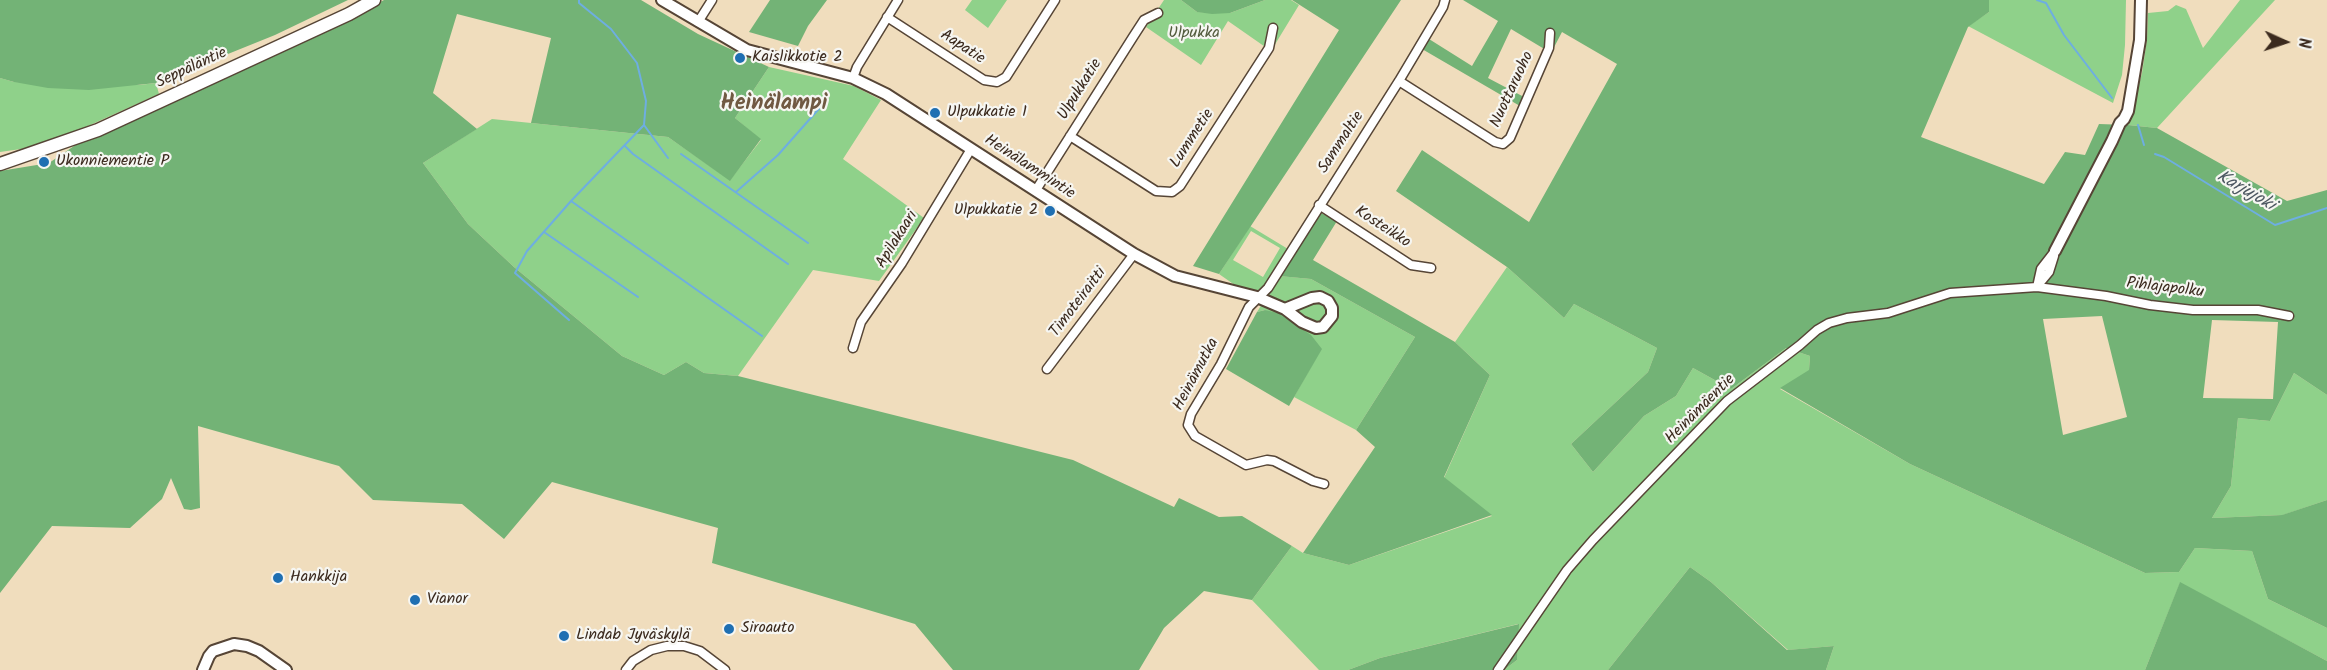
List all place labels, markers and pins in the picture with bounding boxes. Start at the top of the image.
place label: Kaislikkotie 2 [752,48,842,68]
marker: Kaislikkotie 2 [733,51,747,65]
place label: Ulpukkatie 1 [947,103,1027,123]
marker: Ulpukkatie 1 [928,106,942,120]
place label: Ukonniementie P [56,152,169,172]
marker: Ukonniementie P [37,155,51,169]
place label: Ulpukkatie 2 [954,201,1038,221]
marker: Ulpukkatie 2 [1043,204,1057,218]
place label: Hankkija [290,568,347,588]
marker: Hankkija [271,571,285,585]
place label: Vianor [427,590,468,610]
marker: Vianor [408,593,422,607]
place label: Siroauto [741,619,794,639]
marker: Siroauto [722,622,736,636]
place label: Lindab Jyväskylä [576,626,690,646]
marker: Lindab Jyväskylä [557,629,571,643]

